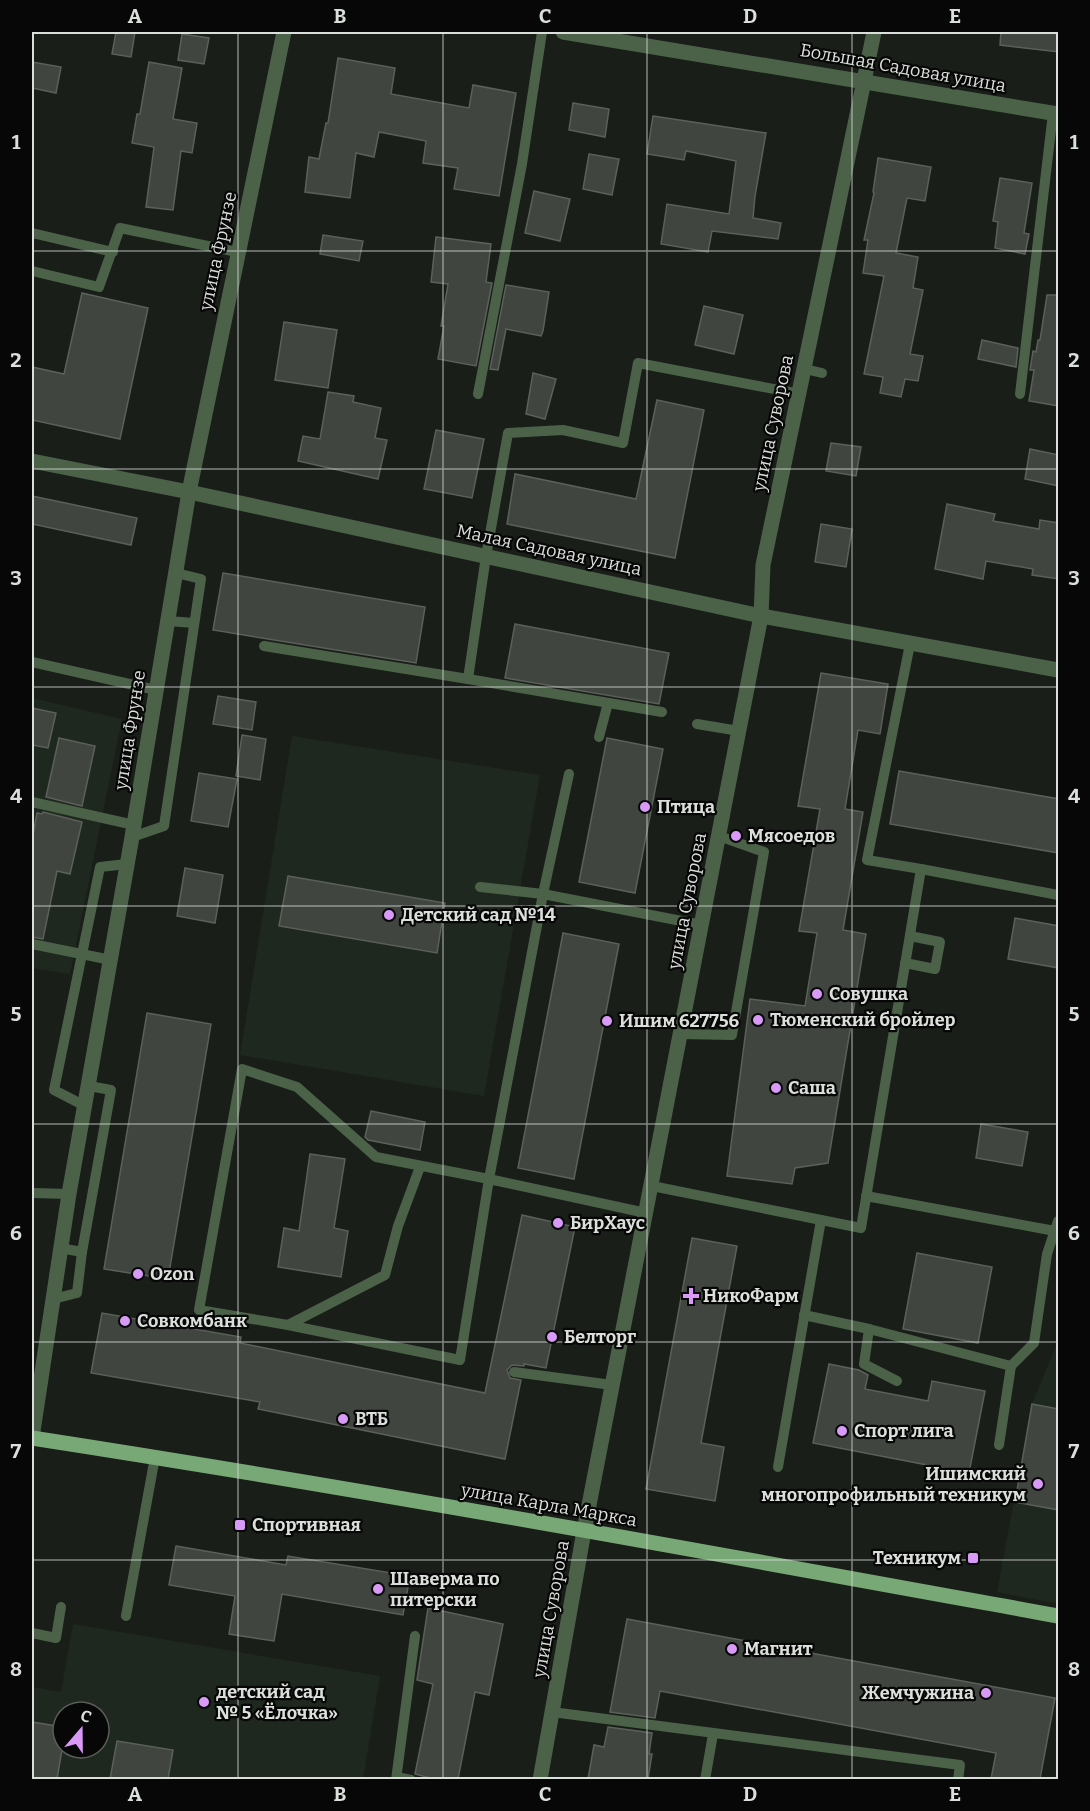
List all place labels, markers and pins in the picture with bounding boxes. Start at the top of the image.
place label: Птица [657,796,715,818]
marker: Птица [638,800,652,814]
place label: Мясоедов [748,825,835,847]
marker: Мясоедов [729,829,743,843]
place label: Детский сад №14 [401,904,556,926]
marker: Детский сад №14 [382,908,396,922]
place label: Совушка [829,983,908,1005]
marker: Совушка [810,987,824,1001]
place label: Тюменский бройлер [770,1009,956,1031]
place label: Ишим 627756 [619,1010,740,1032]
marker: Тюменский бройлер [751,1013,765,1027]
marker: Ишим 627756 [600,1014,614,1028]
place label: Саша [788,1077,836,1099]
marker: Саша [769,1081,783,1095]
place label: БирХаус [570,1212,645,1234]
marker: БирХаус [551,1216,565,1230]
place label: Ozon [150,1263,195,1285]
marker: Ozon [131,1267,145,1281]
place label: НикоФарм [703,1285,799,1307]
marker: НикоФарм [684,1289,698,1303]
place label: Совкомбанк [137,1310,247,1332]
marker: Совкомбанк [118,1314,132,1328]
place label: Белторг [564,1326,636,1348]
marker: Белторг [545,1330,559,1344]
place label: ВТБ [355,1408,388,1430]
marker: ВТБ [336,1412,350,1426]
place label: Спорт лига [854,1420,954,1442]
marker: Спорт лига [835,1424,849,1438]
place label: Ишимский многопрофильный техникум [761,1463,1026,1506]
marker: Ишимский многопрофильный техникум [1031,1477,1045,1491]
place label: Спортивная [252,1514,361,1536]
marker: Спортивная [233,1518,247,1532]
place label: Техникум [873,1547,961,1569]
marker: Техникум [966,1551,980,1565]
place label: Шаверма по питерски [390,1568,500,1611]
marker: Шаверма по питерски [371,1582,385,1596]
place label: Магнит [744,1638,813,1660]
marker: Магнит [725,1642,739,1656]
place label: детский сад № 5 «Ёлочка» [216,1681,338,1724]
place label: Жемчужина [861,1682,974,1704]
marker: Жемчужина [979,1686,993,1700]
marker: детский сад № 5 «Ёлочка» [197,1695,211,1709]

